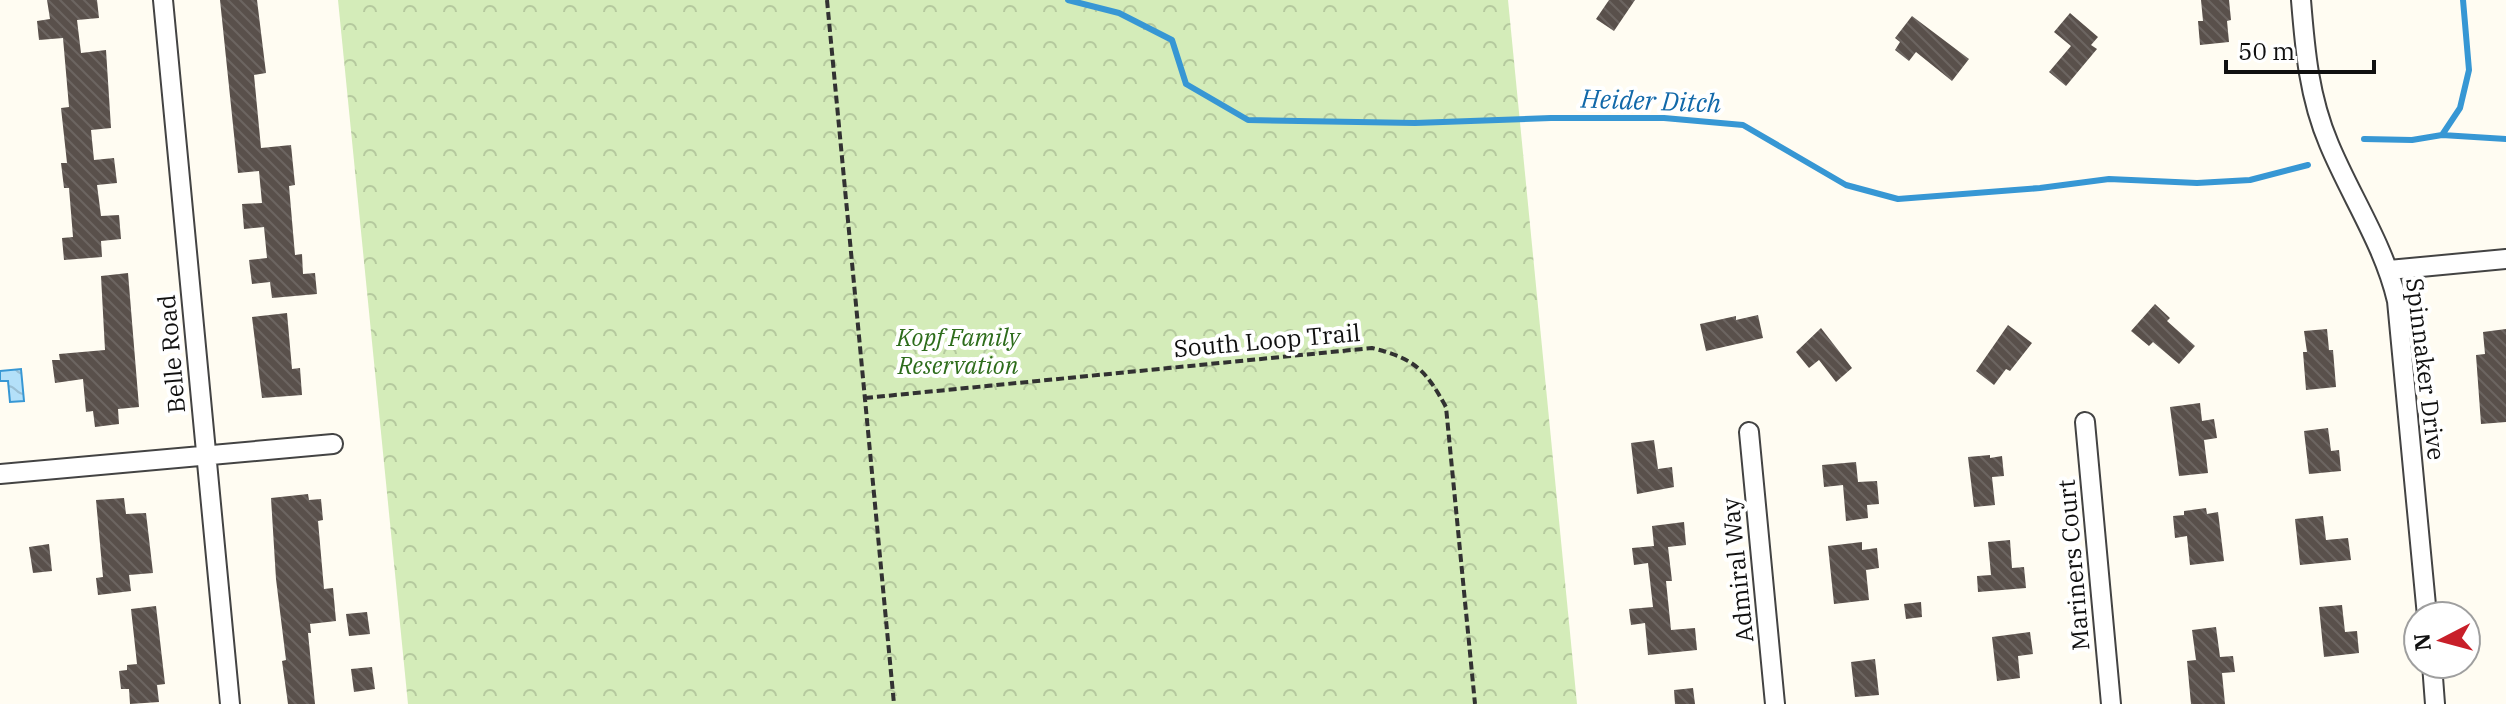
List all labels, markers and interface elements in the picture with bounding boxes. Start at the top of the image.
scale bar [2226,24,2374,74]
text: 50 m [2238,35,2295,67]
water label: Heider Ditch [1579,81,1722,119]
street label: Spinnaker Drive [2399,276,2453,462]
street label: Belle Road [150,293,192,415]
street label: South Loop Trail [1172,316,1362,364]
park label: Kopf Family Reservation [895,321,1022,381]
street label: Mariners Court [2050,478,2096,652]
street label: Admiral Way [1713,496,1761,644]
north arrow [2402,600,2482,680]
text: N [2406,632,2437,652]

